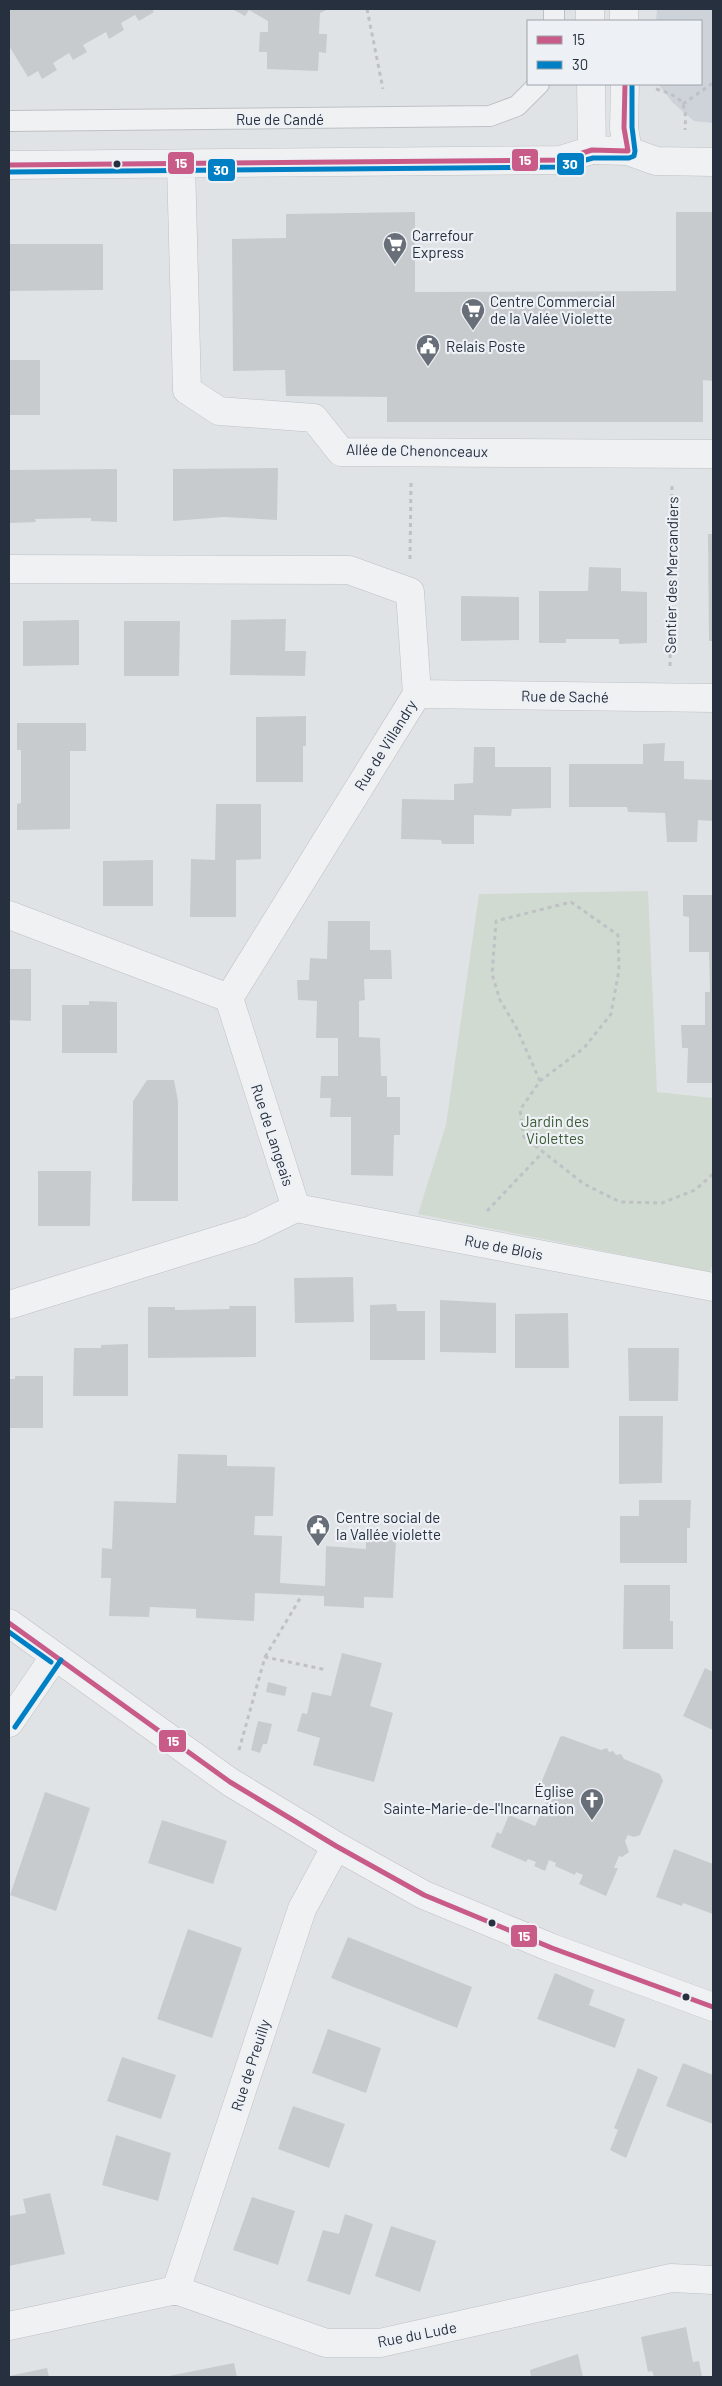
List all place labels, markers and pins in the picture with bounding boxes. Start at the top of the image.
unlabelled marker [112,159,122,169]
place label: Carrefour Express [412,226,474,261]
supermarket icon: Carrefour Express [382,231,408,265]
place label: Centre Commercial de la Valée Violette [490,292,615,327]
supermarket icon: Centre Commercial de la Valée Violette [460,297,486,331]
public building icon: Relais Poste [415,333,441,367]
place label: Relais Poste [446,337,526,355]
place label: Centre social de la Vallée violette [336,1508,441,1543]
public building icon: Centre social de la Vallée violette [305,1513,331,1547]
place label: Église Sainte-Marie-de-l'Incarnation [383,1782,574,1817]
church icon: Église Sainte-Marie-de-l'Incarnation [579,1787,605,1821]
unlabelled marker [487,1918,497,1928]
unlabelled marker [681,1992,691,2002]

